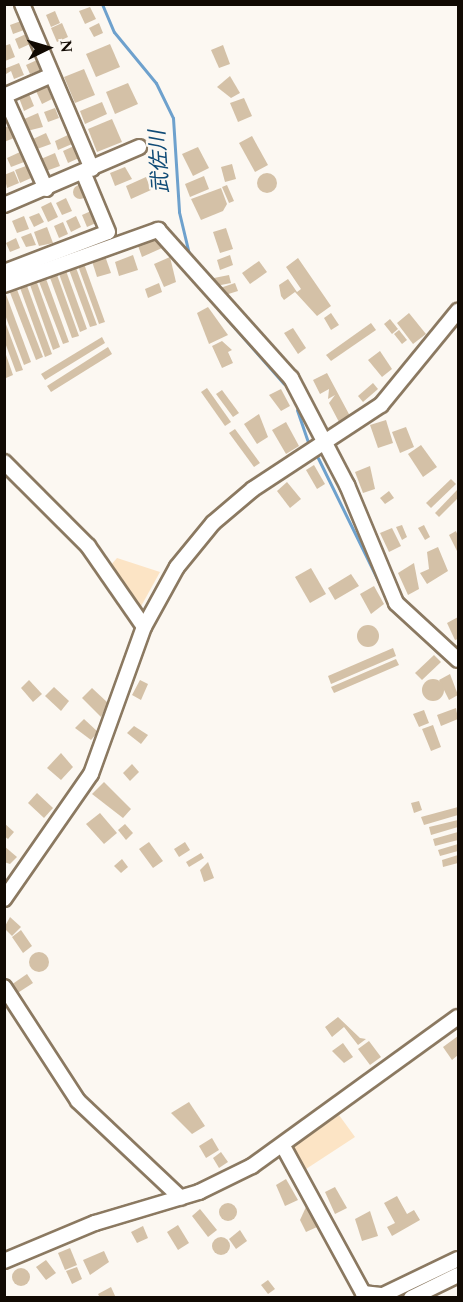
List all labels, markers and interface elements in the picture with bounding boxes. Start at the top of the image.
north arrow [18,18,78,78]
text: N [53,39,78,54]
water label: 武佐川 [145,130,175,194]

